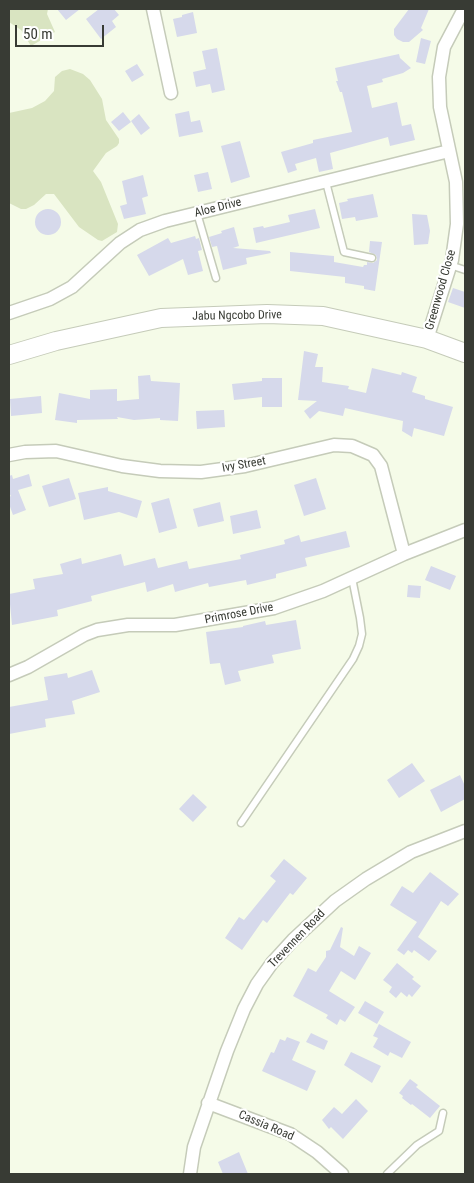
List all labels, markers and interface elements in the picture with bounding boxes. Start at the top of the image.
scale bar [18,15,106,47]
text: 50 m [23,25,53,43]
street label: Aloe Drive [193,195,243,221]
street label: Greenwood Close [423,248,459,332]
street label: Jabu Ngcobo Drive [192,308,282,324]
street label: Ivy Street [221,454,267,476]
street label: Primrose Drive [204,600,274,628]
street label: Trevennen Road [266,907,328,971]
street label: Cassia Road [236,1108,296,1144]

